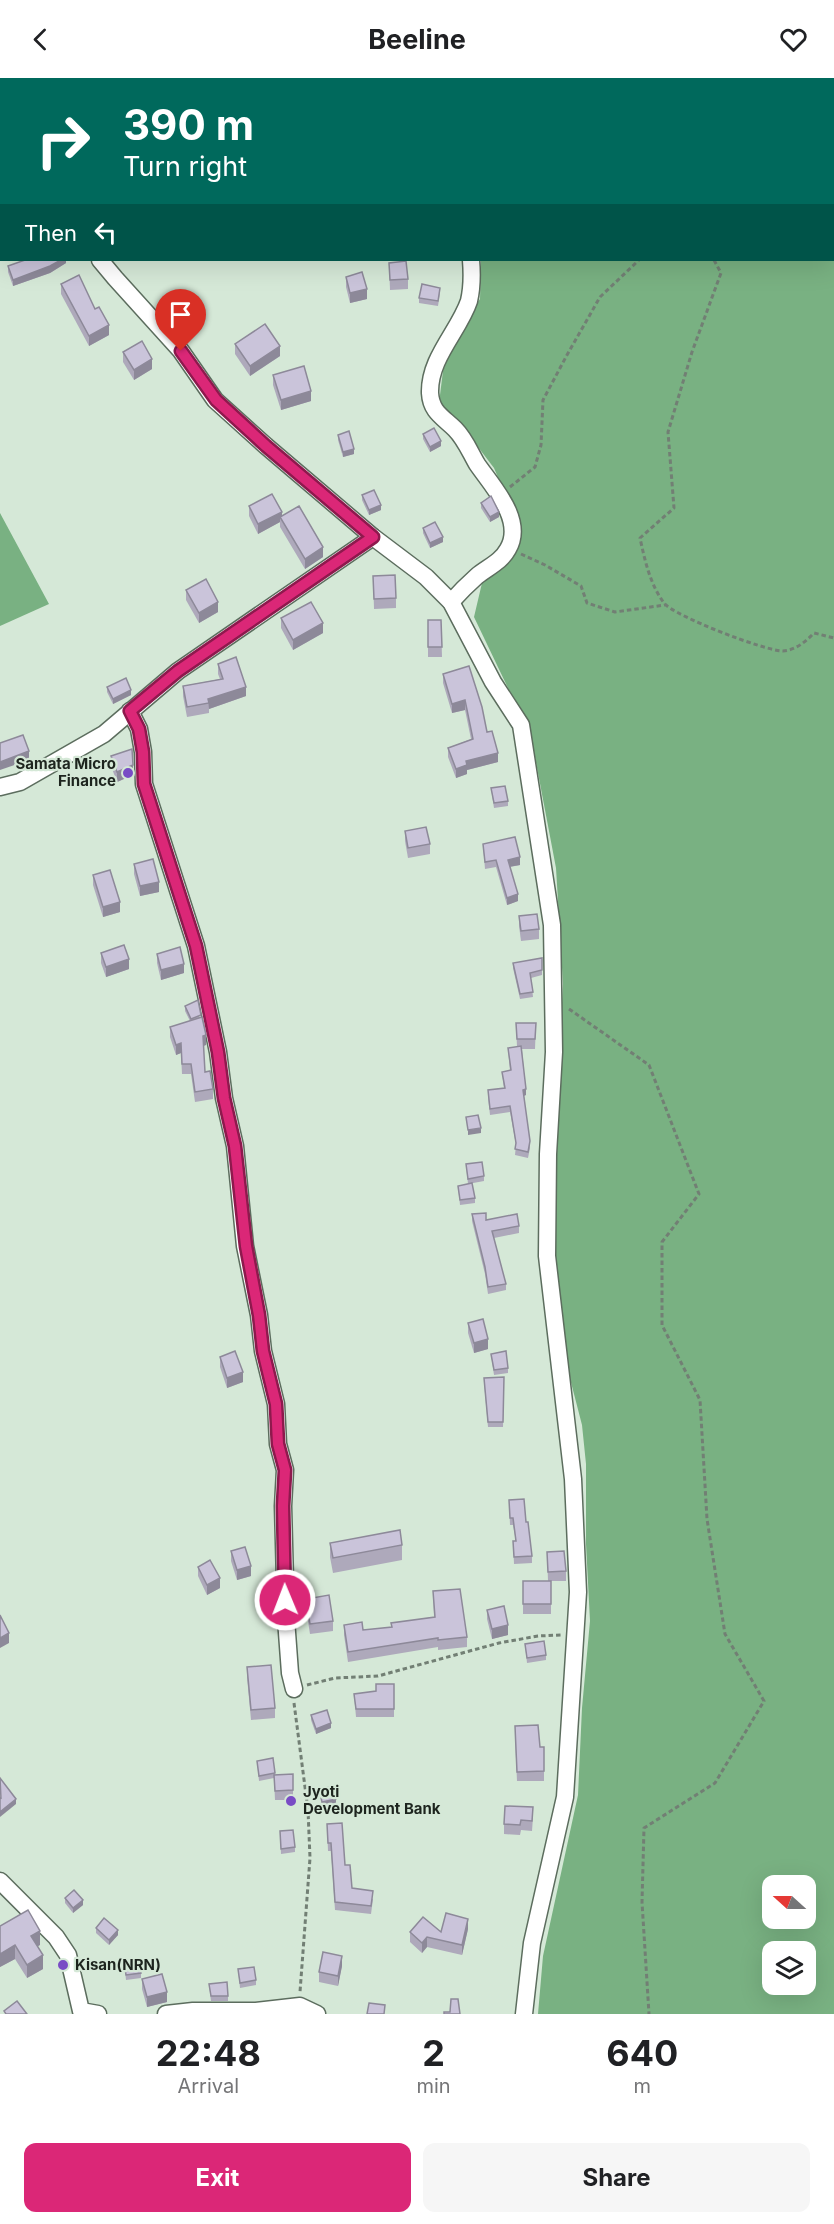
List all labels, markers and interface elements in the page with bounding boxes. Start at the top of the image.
icon: back [24,23,57,56]
text: Beeline [368,23,466,56]
icon: heart [777,23,810,56]
text: 390 m [123,99,254,150]
icon: right [24,102,102,180]
text: Turn right [123,150,247,183]
icon: left [89,216,122,249]
text: Then [24,220,77,246]
pin [155,289,206,351]
icon: arrive [164,298,197,331]
place label: Samata Micro Finance [15,754,116,790]
marker: Samata Micro Finance [121,766,135,780]
position arrow [253,1568,317,1632]
place label: Jyoti Development Bank [303,1782,441,1818]
marker: Jyoti Development Bank [284,1794,298,1808]
north arrow [762,1875,816,1929]
map controls [762,1875,816,1995]
button: layers [762,1941,816,1995]
place label: Kisan(NRN) [75,1955,161,1974]
marker: Kisan(NRN) [56,1958,70,1972]
text: 22:48 [156,2031,261,2075]
text: 2 [422,2031,445,2075]
text: 640 [606,2031,678,2075]
text: Arrival [177,2074,239,2098]
text: min [416,2074,451,2098]
text: m [634,2074,651,2098]
button: Exit [24,2143,411,2212]
button: Share [423,2143,810,2212]

